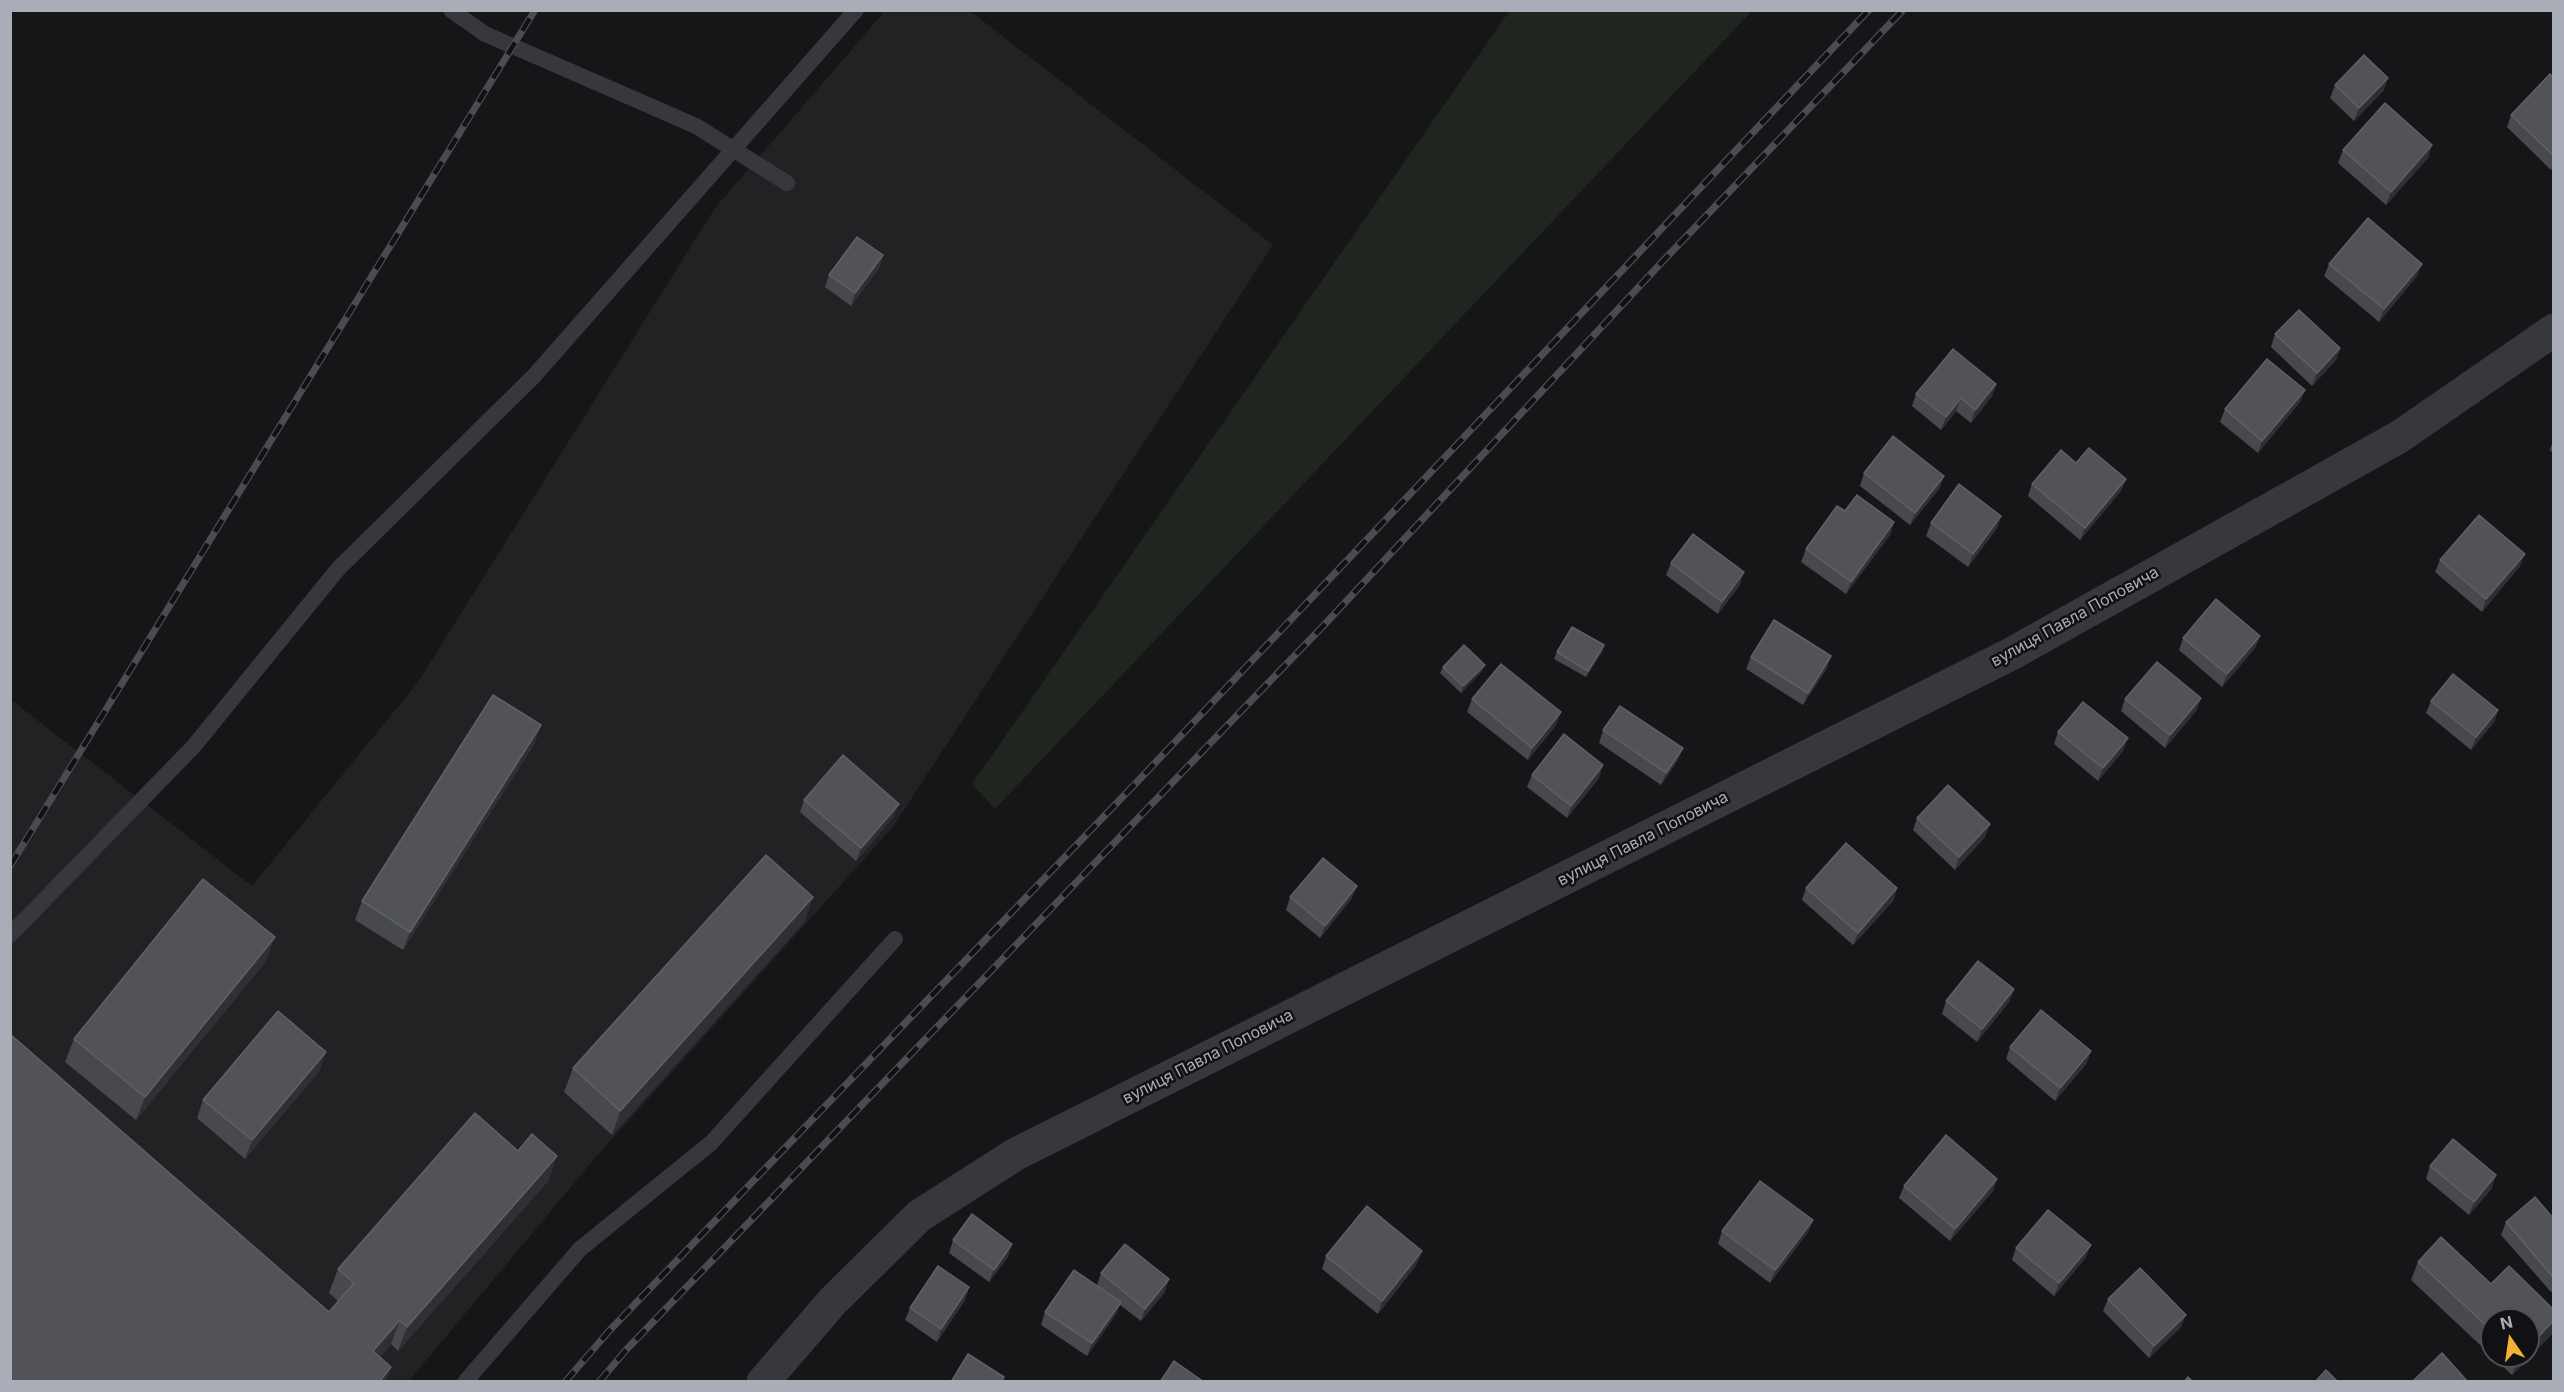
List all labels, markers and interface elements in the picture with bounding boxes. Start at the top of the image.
street label: вулиця Павла Поповича [1988,563,2162,671]
street label: вулиця Павла Поповича [1555,788,1731,890]
street label: вулиця Павла Поповича [1120,1006,1296,1108]
north arrow [2480,1308,2540,1368]
text: N [2498,1311,2515,1334]

